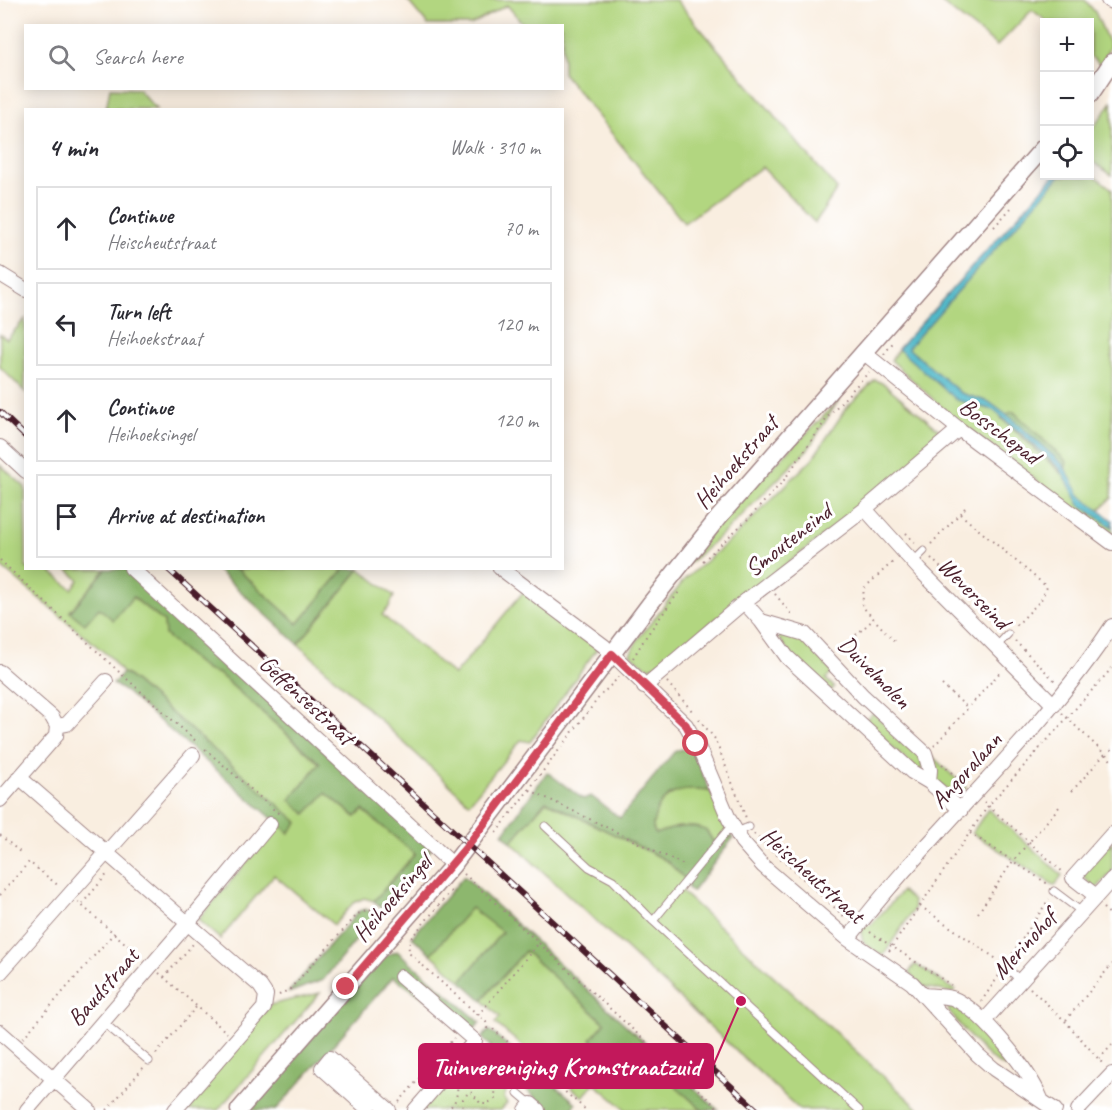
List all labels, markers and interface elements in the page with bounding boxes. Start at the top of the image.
map controls [1040,18,1094,180]
button: + [1040,18,1094,72]
search box [24,24,564,90]
icon: search [45,41,78,74]
text: Search here [93,43,183,71]
button: − [1040,72,1094,126]
button: locate [1040,126,1094,180]
text: 4 min [48,131,98,164]
text: Walk · 310 m [450,135,540,160]
text: Continue [107,202,173,230]
icon: ahead [50,212,83,245]
text: 70 m [504,216,538,241]
text: Heischeutstraat [107,230,215,255]
text: Turn left [107,298,171,326]
icon: left [50,308,83,341]
text: 120 m [495,312,538,337]
text: Heihoekstraat [107,326,202,351]
street label: Bosschepad [954,391,1049,473]
text: Continue [107,394,173,422]
icon: ahead [50,404,83,437]
street label: Heihoekstraat [687,407,787,515]
text: 120 m [495,408,538,433]
text: Heihoeksingel [107,422,195,447]
street label: Smouteneind [739,495,840,583]
icon: arrive [50,500,83,533]
text: Arrive at destination [107,502,264,530]
street label: Weverseind [931,550,1019,638]
street label: Duivelmolen [832,629,918,715]
street label: Geffensestraat [253,648,363,754]
street label: Angoralaan [924,725,1008,815]
route start [682,730,708,756]
street label: Heischeutstraat [755,820,873,931]
street label: Heihoeksingel [346,845,441,948]
street label: Merinohof [985,899,1067,985]
street label: Baudstraat [61,940,147,1032]
route end [332,973,358,999]
callout: Tuinvereniging Kromstraatzuid [419,1044,713,1088]
text: Tuinvereniging Kromstraatzuid [432,1050,705,1083]

